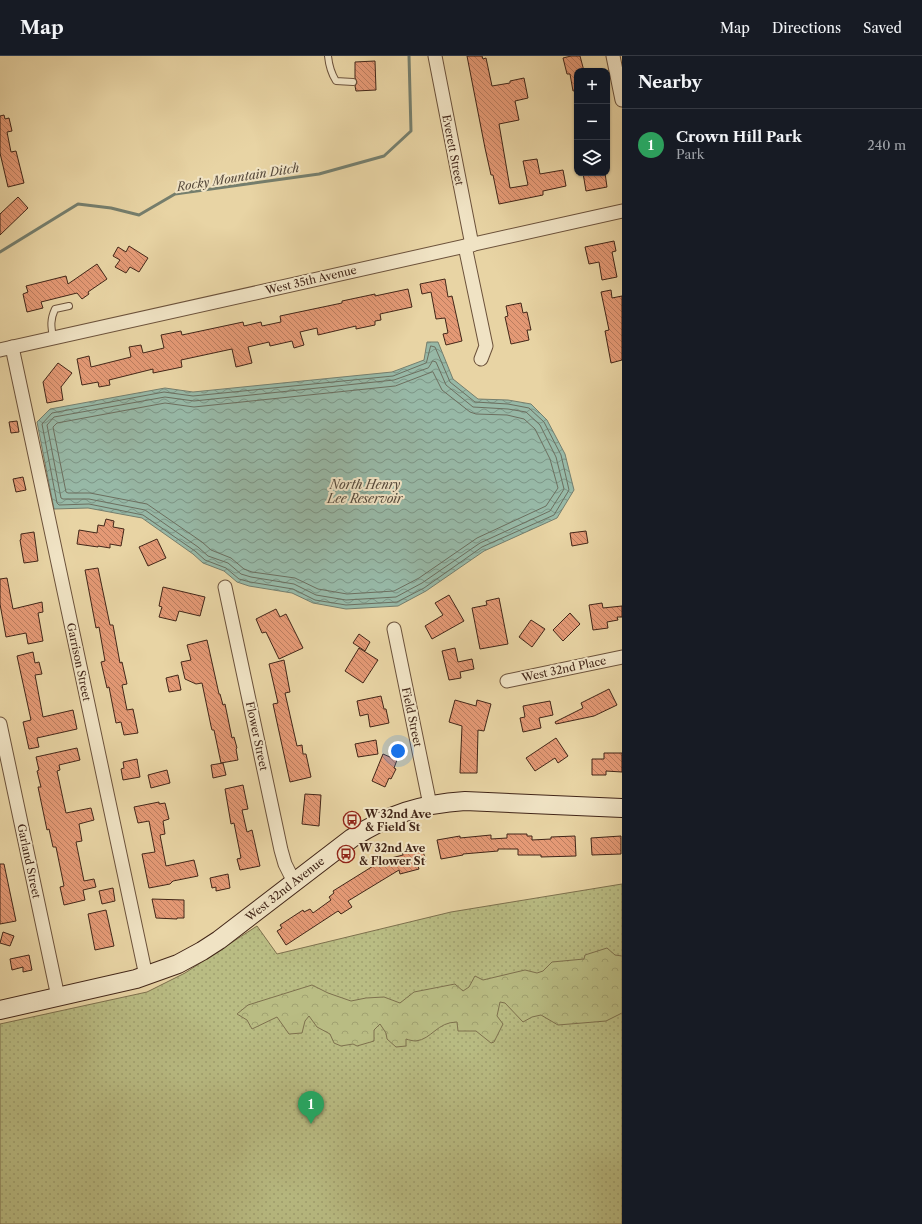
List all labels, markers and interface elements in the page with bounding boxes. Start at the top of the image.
text: Map [20,16,64,39]
text: Map [720,19,750,37]
text: Directions [772,19,841,37]
text: Saved [863,19,902,37]
map controls [574,68,610,176]
button: + [574,68,610,104]
text: Nearby [638,72,702,92]
button: − [574,104,610,140]
street label: Everett Street [439,113,467,187]
text: Crown Hill Park [676,127,802,146]
text: 1 [648,137,654,153]
text: 240 m [867,137,906,153]
button: layers [574,140,610,176]
text: Park [676,146,704,162]
water label: Rocky Mountain Ditch [175,160,300,194]
street label: West 35th Avenue [263,263,358,298]
water label: North Henry Lee Reservoir [326,477,404,506]
street label: Garrison Street [64,622,94,703]
street label: West 32nd Place [520,653,608,685]
street label: Field Street [399,686,425,748]
street label: Flower Street [243,700,271,772]
your location [388,741,408,761]
place label: W 32nd Ave & Field St [364,807,432,834]
bus stop icon: W 32nd Ave & Field St [342,810,362,830]
street label: Garland Street [14,822,44,900]
place label: W 32nd Ave & Flower St [358,841,426,868]
bus stop icon: W 32nd Ave & Flower St [336,844,356,864]
street label: West 32nd Avenue [242,854,327,925]
pin: 1 [298,1091,324,1124]

